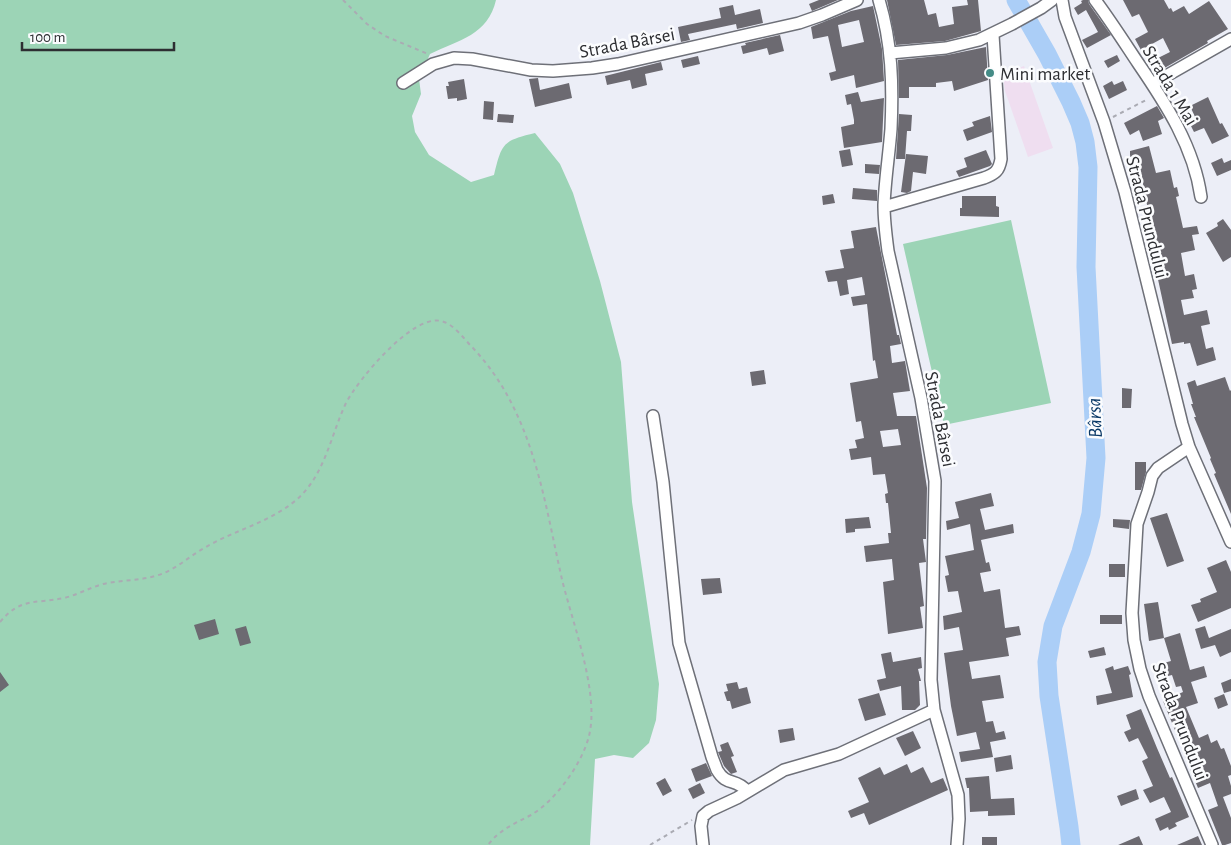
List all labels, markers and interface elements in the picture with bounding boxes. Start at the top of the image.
scale bar [22,20,175,52]
street label: Strada Bârsei [578,25,677,62]
text: 100 m [30,30,65,45]
street label: Strada 1 Mai [1139,43,1201,129]
place label: Mini market [1000,65,1090,84]
marker: Mini market [984,67,996,79]
street label: Strada Prundului [1122,154,1171,280]
street label: Strada Bârsei [921,370,958,469]
water label: Bârsa [1084,397,1106,439]
street label: Strada Prundului [1148,660,1211,783]

